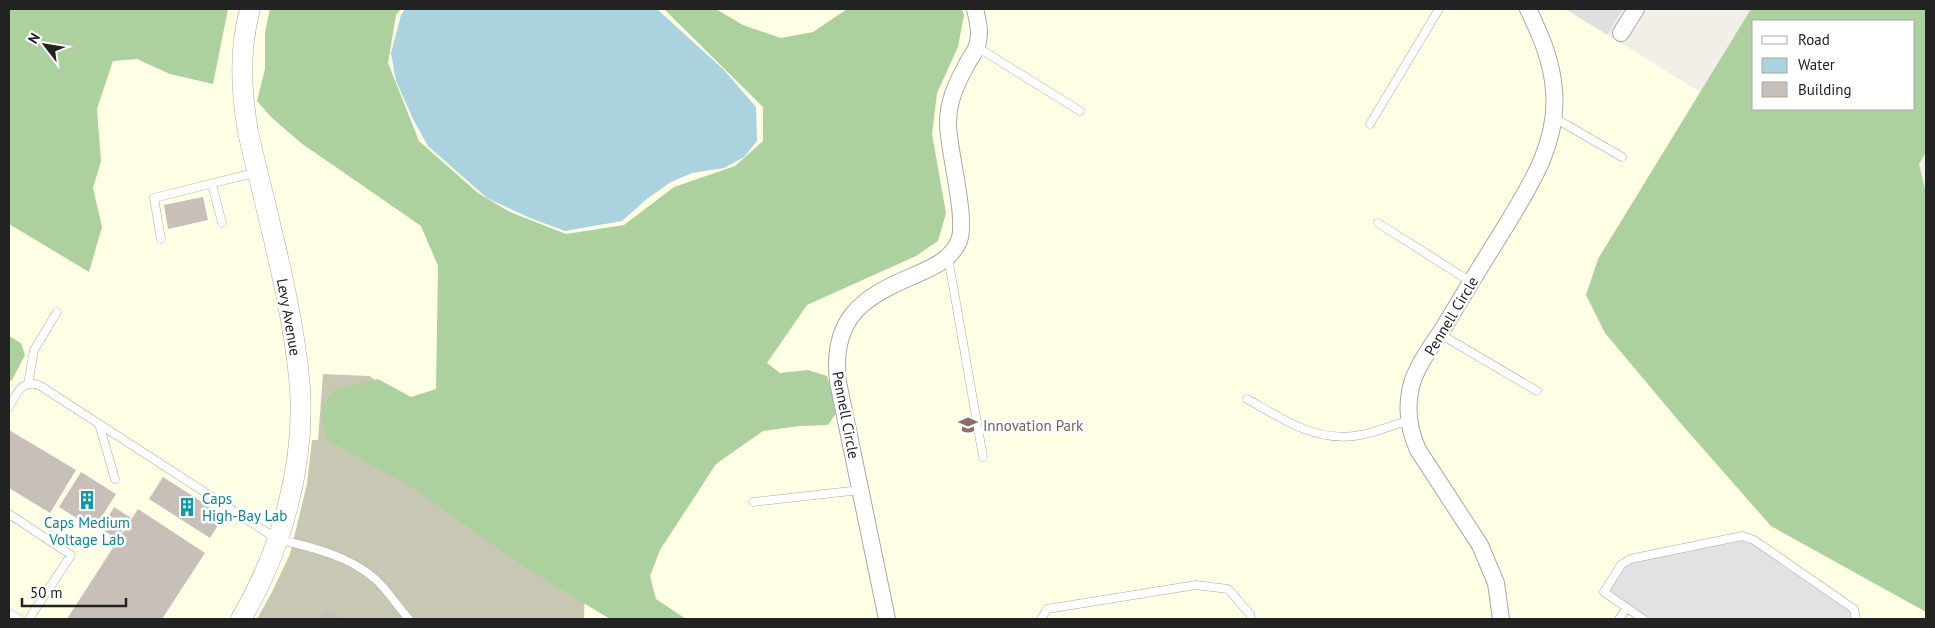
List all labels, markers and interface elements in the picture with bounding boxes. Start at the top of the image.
north arrow [20,20,70,70]
legend [1752,20,1915,110]
text: N [24,30,44,47]
text: Road [1798,30,1830,49]
text: Water [1798,55,1835,74]
text: Building [1798,80,1852,99]
street label: Pennell Circle [1420,273,1482,359]
street label: Levy Avenue [273,277,305,357]
street label: Pennell Circle [828,370,864,460]
school or university icon: Innovation Park [957,414,979,436]
place label: Innovation Park [983,416,1084,435]
building icon: Caps Medium Voltage Lab [76,489,98,511]
place label: Caps High-Bay Lab [202,489,287,525]
building icon: Caps High-Bay Lab [176,496,198,518]
place label: Caps Medium Voltage Lab [44,513,130,549]
scale bar [22,576,126,608]
text: 50 m [30,583,63,602]

